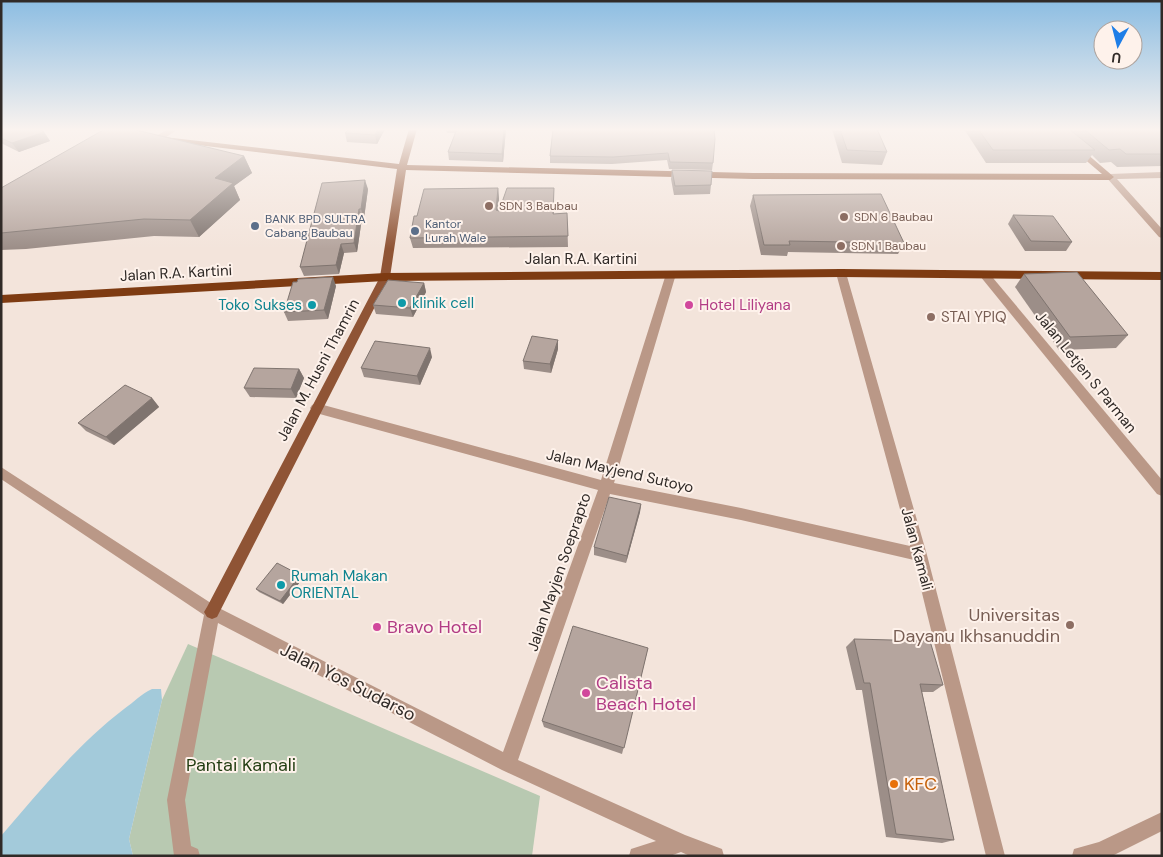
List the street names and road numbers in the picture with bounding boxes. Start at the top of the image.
street label: Jalan R.A. Kartini [525,249,637,269]
street label: Jalan R.A. Kartini [119,260,233,286]
street label: Jalan M. Husni Thamrin [272,295,364,445]
street label: Jalan Letjen S Parman [1031,307,1141,437]
street label: Jalan Mayjend Sutoyo [544,444,696,498]
street label: Jalan Mayjen Soeprapto [522,490,596,654]
street label: Jalan Kamali [896,505,938,593]
street label: Jalan Yos Sudarso [276,637,420,727]

